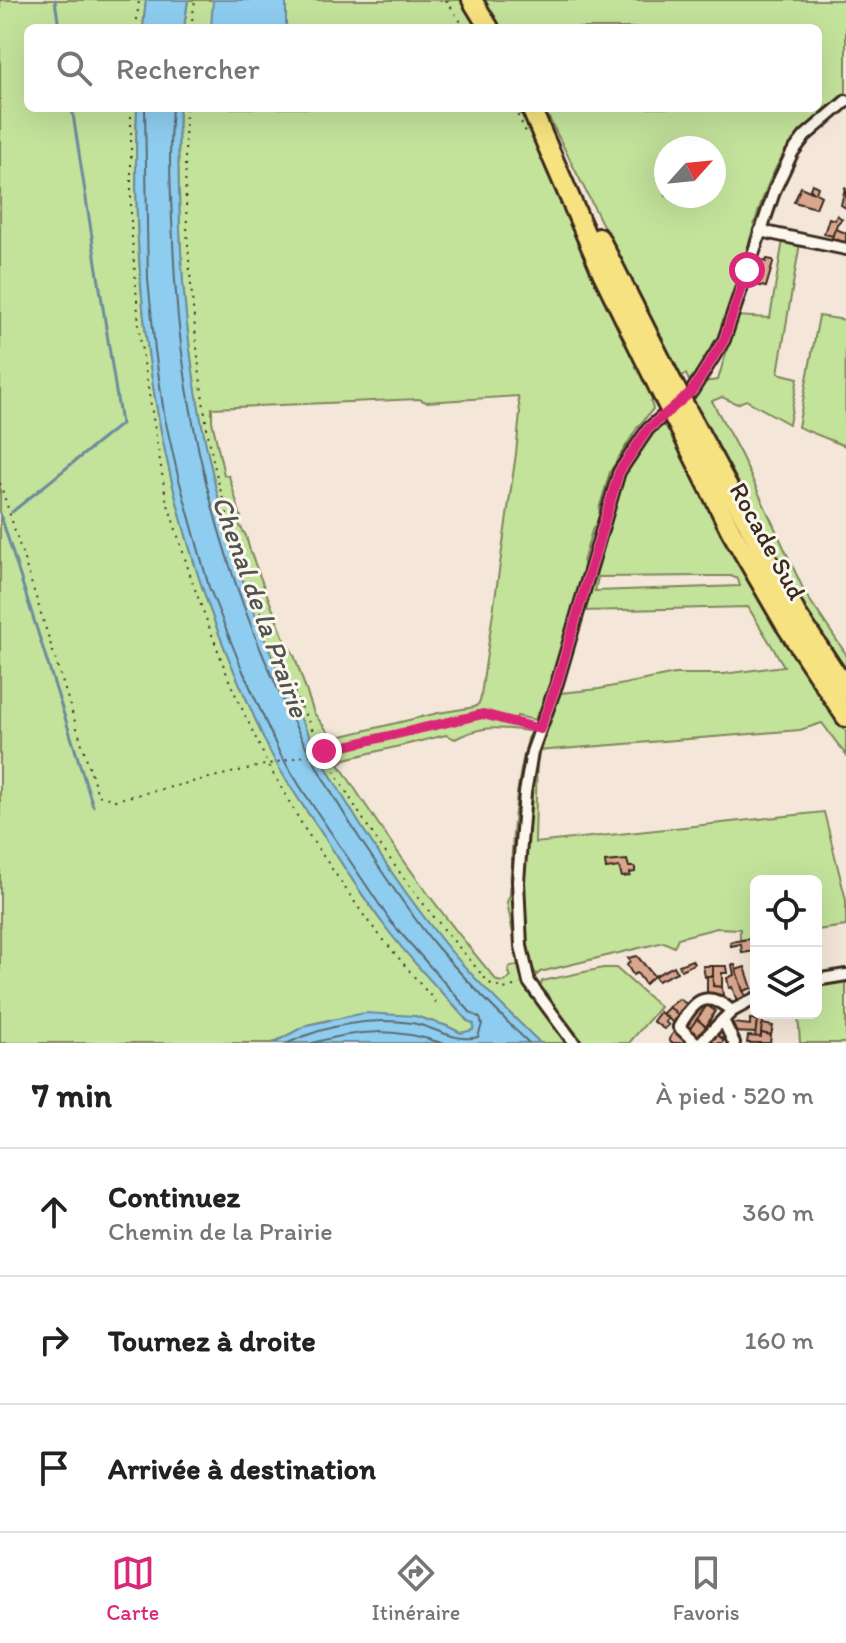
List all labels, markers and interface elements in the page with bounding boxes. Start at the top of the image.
search box [24,24,822,112]
icon: search [52,46,96,90]
text: Rechercher [116,50,260,87]
north arrow [654,136,726,208]
route start [729,252,765,288]
street label: Rocade Sud [723,477,813,605]
water label: Chenal de la Prairie [205,491,317,723]
route end [306,733,342,769]
map controls [750,875,822,1019]
button: locate [750,875,822,947]
button: layers [750,947,822,1019]
text: 7 min [32,1075,112,1116]
text: À pied · 520 m [656,1079,814,1111]
text: Continuez [108,1178,240,1215]
icon: ahead [32,1190,76,1234]
text: 360 m [742,1196,814,1228]
text: Chemin de la Prairie [108,1215,333,1247]
icon: right [32,1318,76,1362]
text: Tournez à droite [108,1322,316,1359]
text: 160 m [744,1324,814,1356]
icon: arrive [32,1446,76,1490]
text: Arrivée à destination [108,1450,376,1487]
tab: Carte [106,1551,159,1626]
tab: Itinéraire [372,1551,460,1626]
tab: Favoris [673,1551,740,1626]

